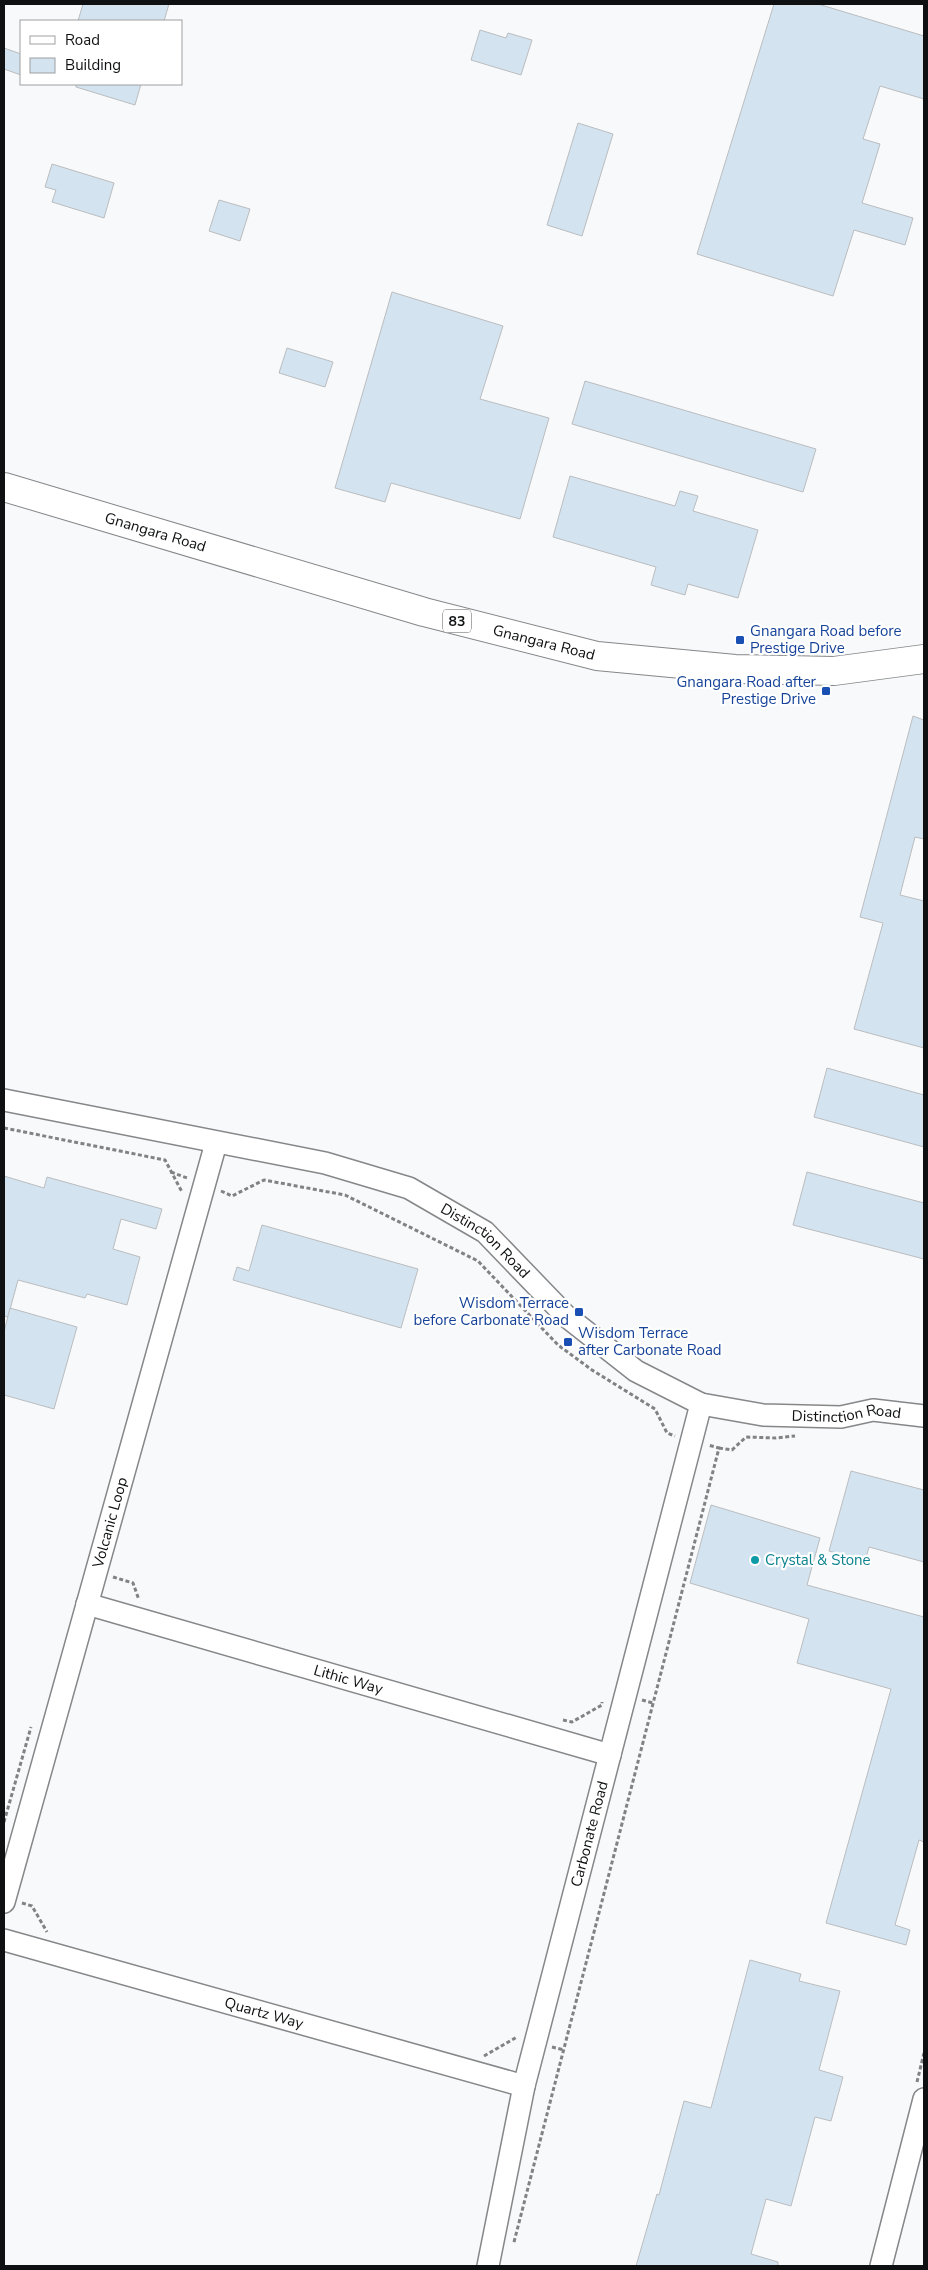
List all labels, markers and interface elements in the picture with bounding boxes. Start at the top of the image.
legend [20,20,182,85]
text: Road [65,30,100,50]
text: Building [65,55,121,75]
street label: Gnangara Road [102,508,208,557]
road number: 83 [443,610,471,632]
street label: Gnangara Road [491,620,597,665]
place label: Gnangara Road before Prestige Drive [750,621,902,658]
marker: Gnangara Road before Prestige Drive [734,634,746,646]
place label: Gnangara Road after Prestige Drive [676,672,817,709]
marker: Gnangara Road after Prestige Drive [820,685,832,697]
street label: Distinction Road [437,1198,534,1283]
place label: Wisdom Terrace before Carbonate Road [413,1293,569,1330]
marker: Wisdom Terrace before Carbonate Road [573,1306,585,1318]
place label: Wisdom Terrace after Carbonate Road [578,1323,722,1360]
marker: Wisdom Terrace after Carbonate Road [562,1336,574,1348]
street label: Distinction Road [791,1400,902,1427]
street label: Volcanic Loop [88,1475,132,1571]
place label: Crystal & Stone [765,1550,871,1570]
marker: Crystal & Stone [749,1554,761,1566]
street label: Lithic Way [311,1660,385,1699]
street label: Carbonate Road [566,1779,613,1889]
street label: Quartz Way [222,1992,306,2034]

